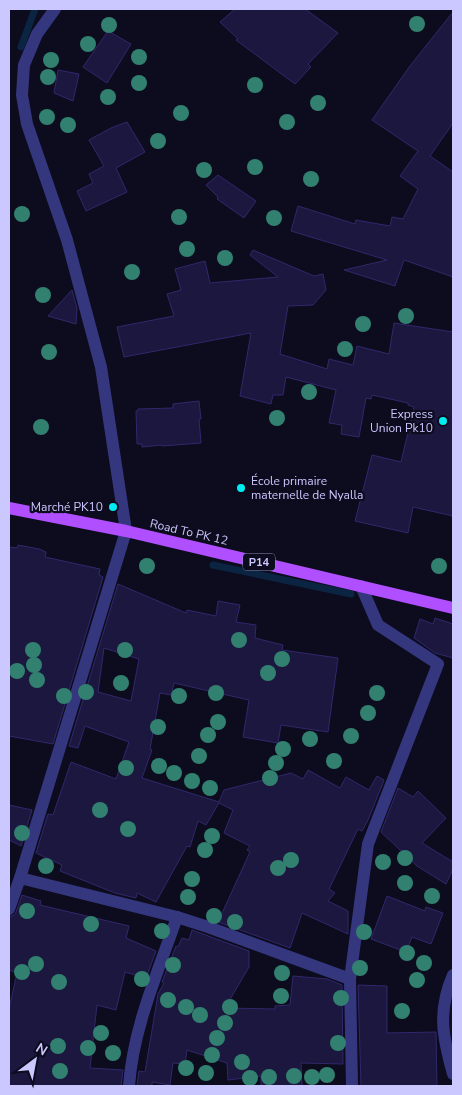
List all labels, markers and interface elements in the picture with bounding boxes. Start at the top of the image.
place label: Express Union Pk10 [370,406,433,436]
marker: Express Union Pk10 [437,415,449,427]
place label: École primaire maternelle de Nyalla [251,473,363,503]
marker: École primaire maternelle de Nyalla [235,482,247,494]
place label: Marché PK10 [31,499,103,515]
marker: Marché PK10 [107,501,119,513]
street label: Road To PK 12 [148,515,230,549]
road number: P14 [243,554,275,570]
north arrow [10,1035,60,1085]
text: N [32,1039,51,1060]

